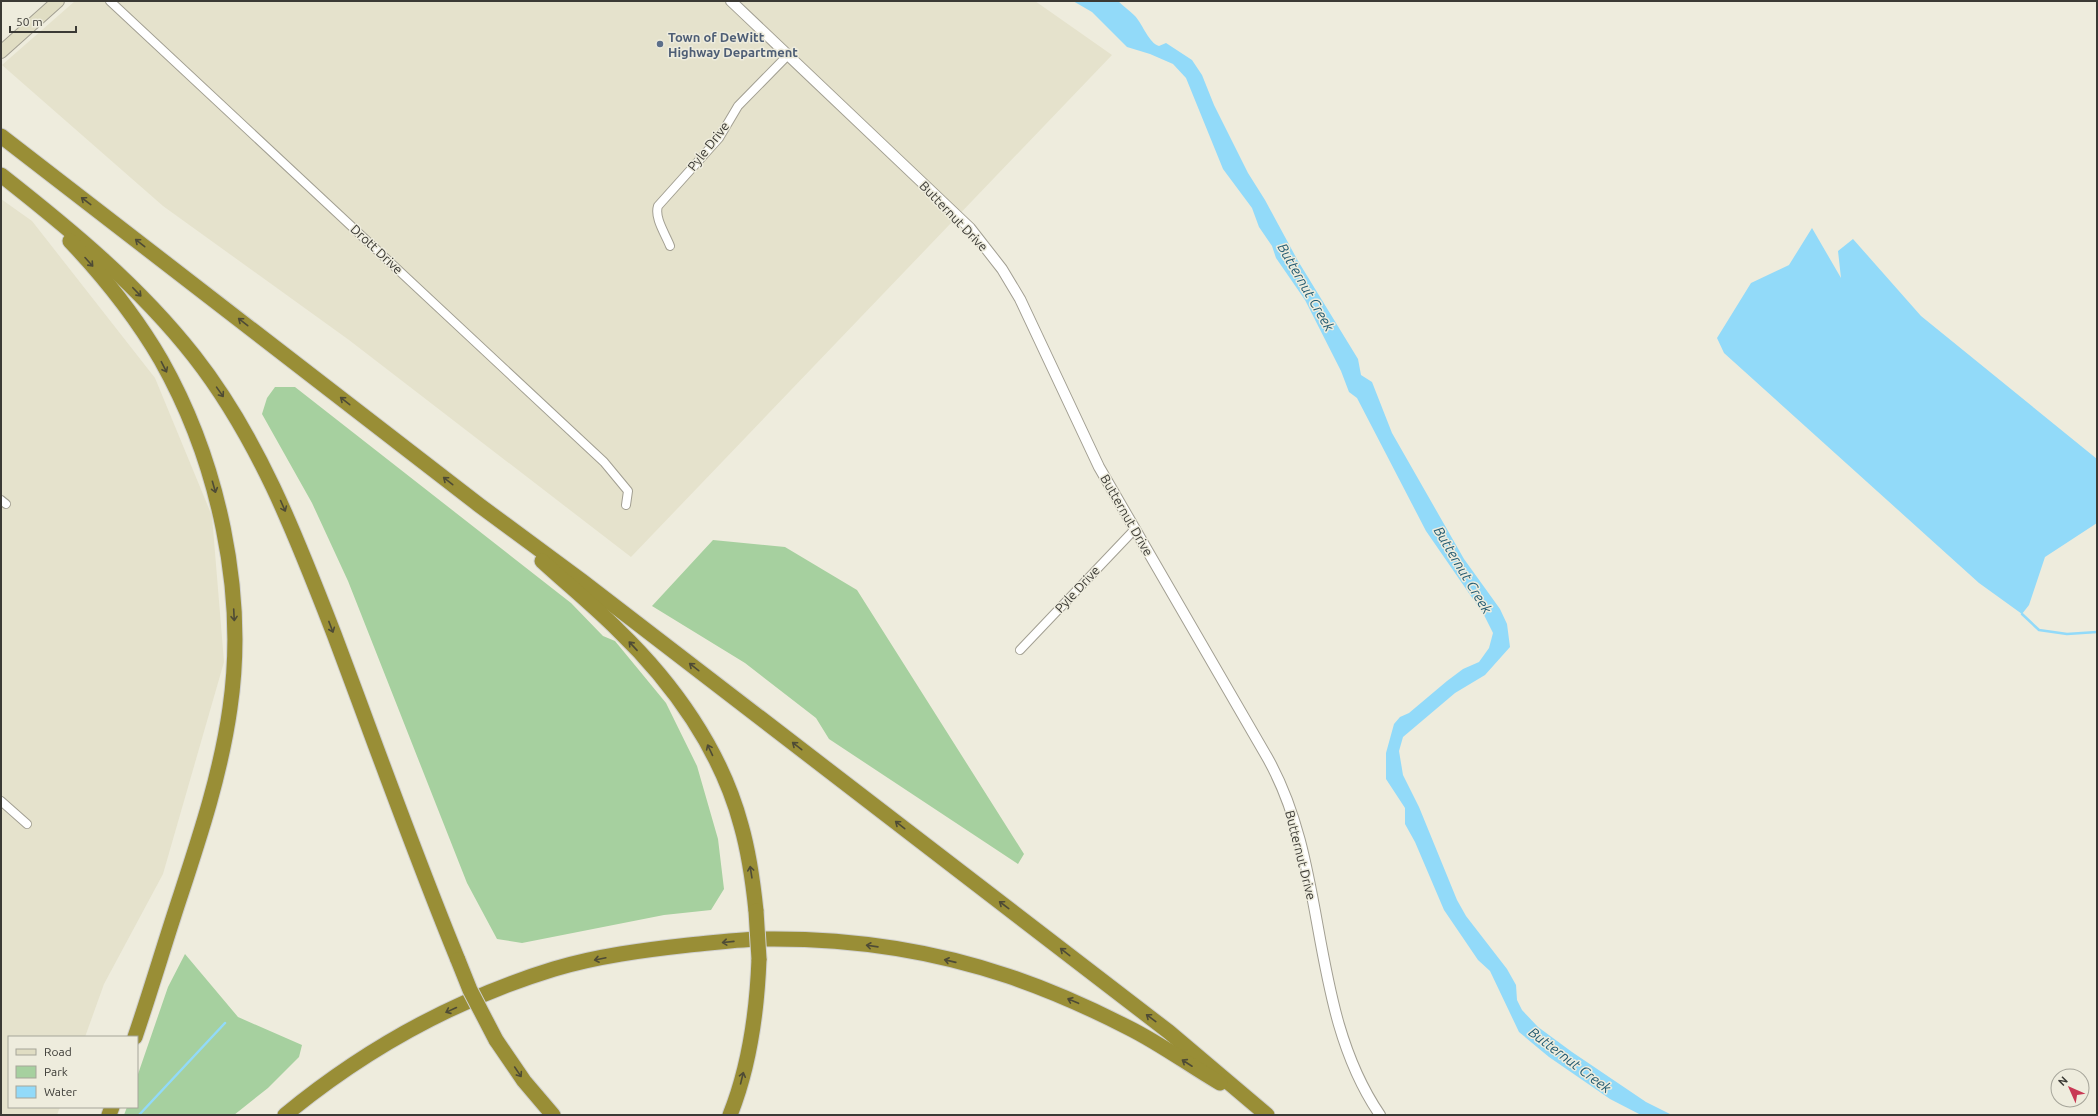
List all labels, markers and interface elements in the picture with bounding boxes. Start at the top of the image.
scale bar [10,8,76,34]
text: 50 m [16,15,43,28]
place label: Town of DeWitt Highway Department [668,30,798,59]
marker: Town of DeWitt Highway Department [655,39,665,49]
street label: Pyle Drive [684,119,732,173]
street label: Butternut Drive [917,178,991,254]
one-way arrow [80,197,91,205]
street label: Drott Drive [348,222,406,276]
one-way arrow [134,238,145,247]
water label: Butternut Creek [1274,240,1338,335]
one-way arrow [84,257,93,267]
one-way arrow [132,287,142,297]
one-way arrow [237,318,248,326]
one-way arrow [161,361,169,373]
one-way arrow [216,387,224,398]
one-way arrow [340,397,351,406]
street label: Butternut Drive [1098,472,1156,558]
one-way arrow [443,477,454,485]
one-way arrow [211,481,218,494]
one-way arrow [280,499,287,511]
water label: Butternut Creek [1431,523,1496,617]
street label: Pyle Drive [1052,563,1102,615]
one-way arrow [230,608,237,621]
one-way arrow [327,620,335,632]
one-way arrow [628,640,637,651]
one-way arrow [689,663,700,671]
one-way arrow [792,742,803,750]
one-way arrow [706,744,713,756]
street label: Butternut Drive [1283,809,1319,901]
one-way arrow [895,821,906,830]
one-way arrow [747,866,755,879]
one-way arrow [998,900,1009,909]
one-way arrow [722,938,735,945]
one-way arrow [866,942,879,950]
one-way arrow [1060,948,1071,957]
one-way arrow [593,955,606,963]
one-way arrow [944,956,957,964]
one-way arrow [1068,997,1080,1004]
one-way arrow [445,1007,457,1014]
one-way arrow [1145,1014,1156,1022]
water label: Butternut Creek [1526,1024,1615,1097]
legend [8,1036,138,1108]
text: Road [44,1045,72,1058]
one-way arrow [1182,1059,1193,1067]
text: Park [44,1065,68,1078]
one-way arrow [514,1066,522,1077]
north arrow [2050,1068,2090,1108]
one-way arrow [739,1072,747,1085]
text: N [2056,1074,2070,1088]
text: Water [44,1085,77,1098]

